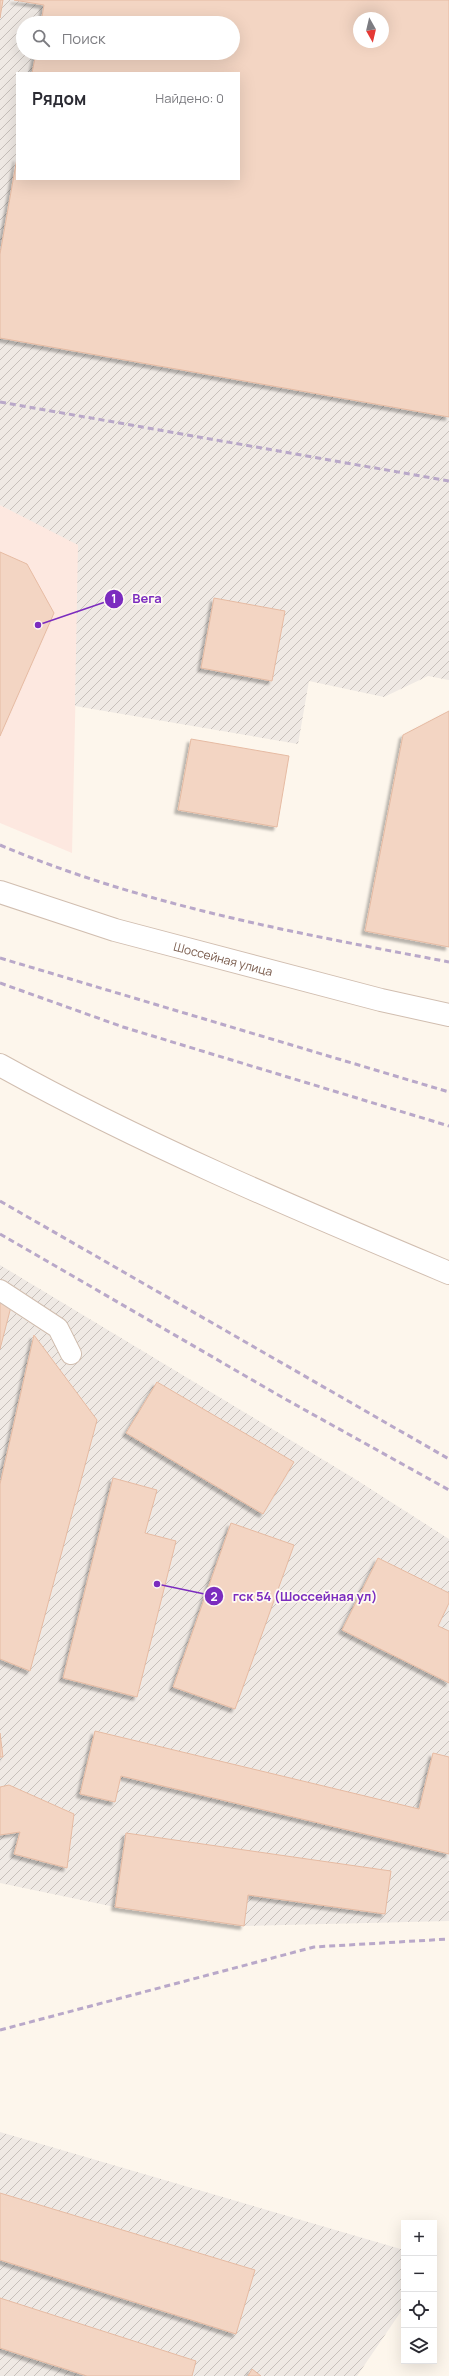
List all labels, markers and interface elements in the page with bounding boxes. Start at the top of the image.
north arrow [353,12,389,48]
search box [16,16,240,60]
icon: search [30,27,52,49]
text: Поиск [62,28,106,49]
text: Рядом [32,87,86,110]
text: Найдено: 0 [155,89,224,107]
callout: Вега [104,586,169,611]
text: Вега [132,589,162,607]
text: 1 [111,590,117,607]
street label: Шоссейная улица [172,937,275,980]
callout: гск 54 (Шоссейная ул) [204,1584,385,1609]
text: гск 54 (Шоссейная ул) [233,1587,377,1605]
text: 2 [210,1588,218,1605]
map controls [401,2220,437,2364]
button: + [401,2220,437,2256]
button: − [401,2256,437,2292]
button: locate [401,2292,437,2328]
button: layers [401,2328,437,2364]

